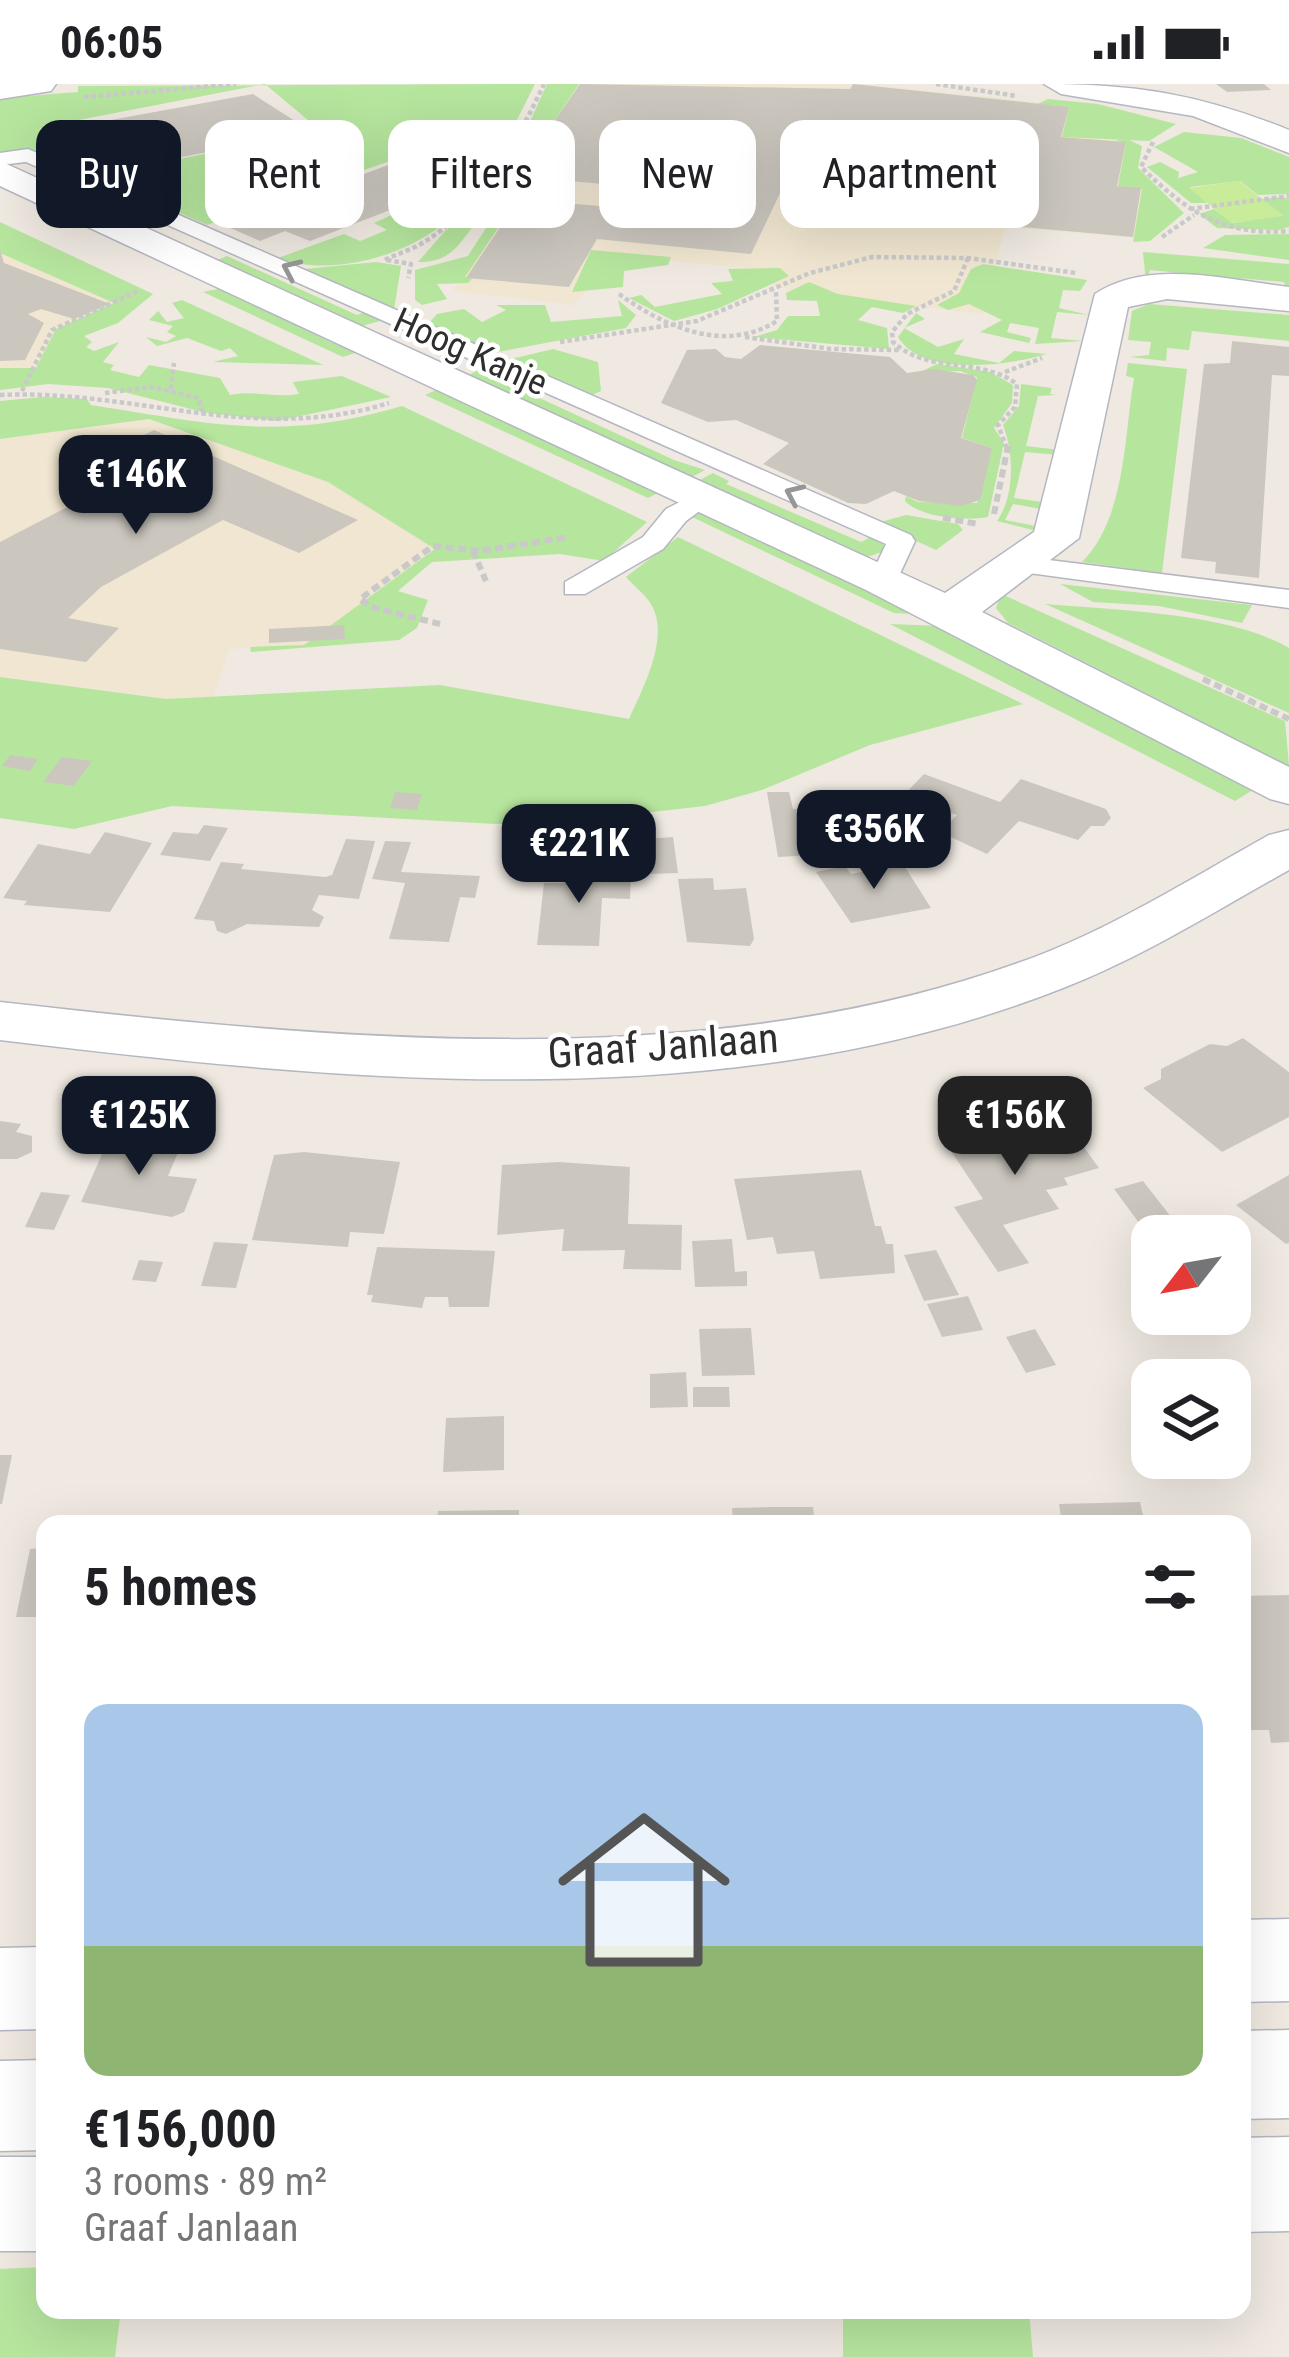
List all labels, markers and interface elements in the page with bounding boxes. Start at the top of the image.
text: 06:05 [60,16,163,69]
chip: Buy [36,120,181,228]
chip: Rent [205,120,364,228]
chip: Filters [388,120,575,228]
chip: New [599,120,756,228]
chip: Apartment [780,120,1039,228]
one-way arrow [282,260,303,284]
street label: Hoog Kanje [387,299,554,404]
pin: €146K [52,435,220,537]
text: €146K [86,451,186,497]
one-way arrow [785,484,806,508]
pin: €356K [790,790,958,892]
pin: €221K [495,804,663,906]
text: €356K [824,806,924,852]
text: €221K [529,820,629,866]
street label: Graaf Janlaan [546,1013,780,1078]
pin: €125K [55,1076,223,1178]
pin: €156K [931,1076,1099,1178]
text: €125K [89,1092,189,1138]
text: €156K [965,1092,1065,1138]
north arrow [1131,1215,1251,1335]
map controls [1131,1215,1251,1479]
button: layers [1131,1359,1251,1479]
icon: filters [1137,1554,1203,1620]
text: 5 homes [84,1558,257,1617]
icon: home [536,1782,752,1998]
text: €156,000 [84,2100,277,2159]
text: 3 rooms · 89 m² [84,2159,327,2205]
text: Graaf Janlaan [84,2205,298,2251]

